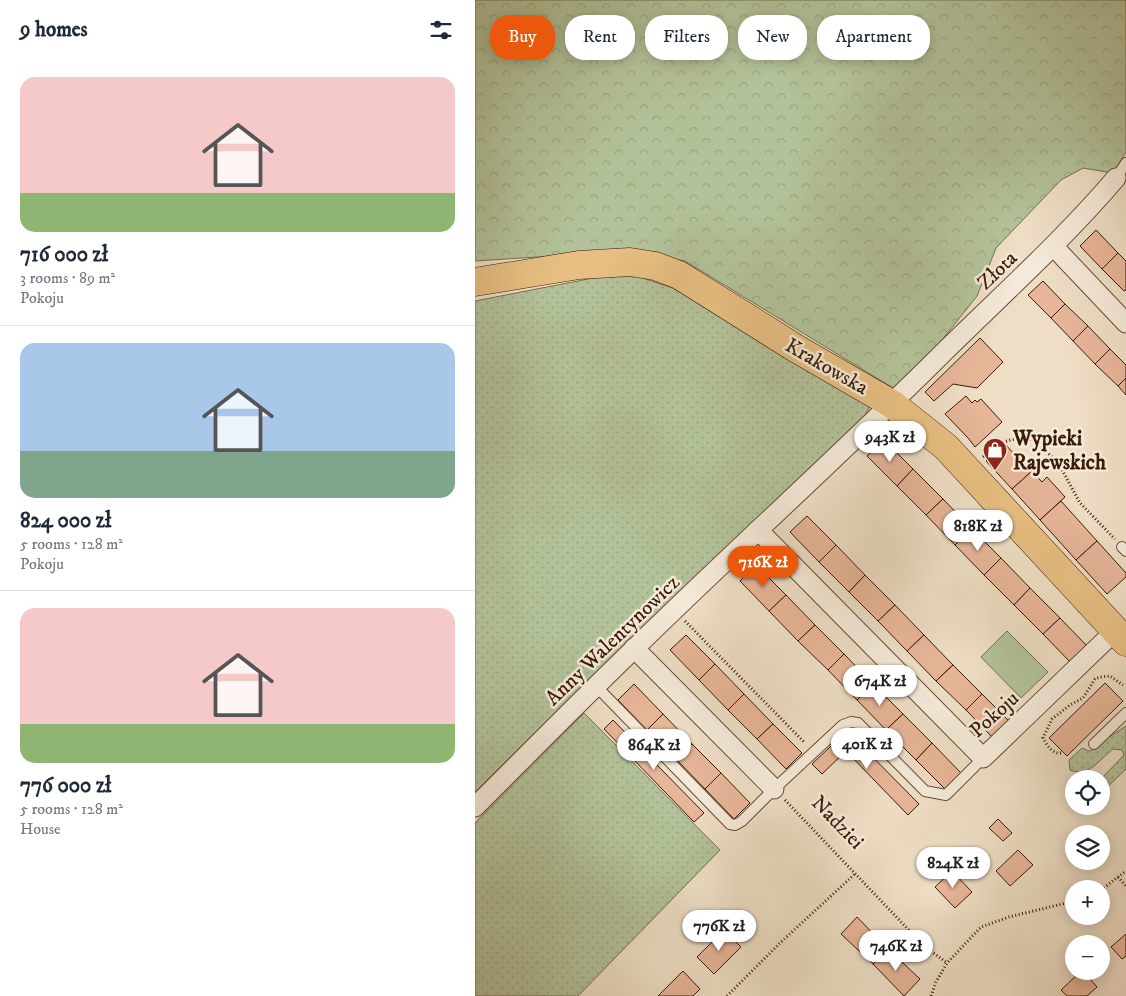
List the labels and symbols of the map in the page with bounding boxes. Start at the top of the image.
street label: Złota [972,245,1023,296]
street label: Krakowska [780,333,873,401]
pin: 943K zł [844,420,936,463]
place label: Wypieki Rajewskich [1012,426,1107,477]
shop icon: Wypieki Rajewskich [982,437,1008,471]
pin: 818K zł [932,510,1024,552]
pin: 716K zł [717,546,809,588]
street label: Anny Walentynowicz [540,570,685,712]
pin: 674K zł [834,664,926,707]
street label: Pokoju [965,686,1025,744]
pin: 864K zł [608,728,700,771]
pin: 401K zł [821,728,913,770]
street label: Nadziei [805,790,869,855]
pin: 824K zł [907,846,999,889]
pin: 776K zł [673,910,765,952]
pin: 746K zł [850,930,942,972]

